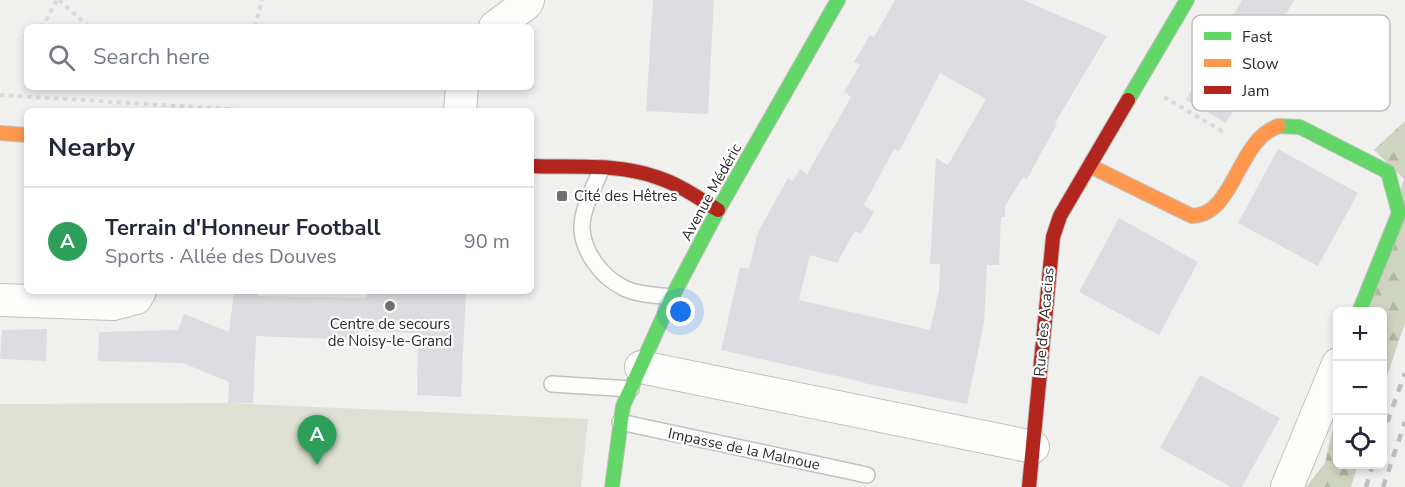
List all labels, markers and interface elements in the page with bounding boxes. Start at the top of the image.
legend [1192,15,1390,111]
search box [24,24,534,90]
text: Fast [1242,26,1273,48]
icon: search [45,41,78,74]
text: Search here [93,42,210,72]
text: Slow [1242,53,1279,75]
text: Jam [1241,80,1269,102]
text: Nearby [48,130,135,165]
street label: Avenue Médéric [676,140,746,244]
place label: Cité des Hêtres [574,186,678,206]
marker: Cité des Hêtres [555,189,569,203]
text: Terrain d'Honneur Football [105,213,381,243]
text: A [60,228,75,255]
text: 90 m [464,228,510,255]
text: Sports · Allée des Douves [105,243,337,270]
street label: Rue des Acacias [1029,267,1059,377]
your location [666,297,695,326]
marker: Centre de secours de Noisy-le-Grand [383,299,397,313]
map controls [1333,307,1387,469]
button: + [1333,307,1387,361]
place label: Centre de secours de Noisy-le-Grand [328,314,452,351]
button: − [1333,361,1387,415]
button: locate [1333,415,1387,469]
pin: A [298,416,336,465]
street label: Impasse de la Malnoue [666,423,822,475]

